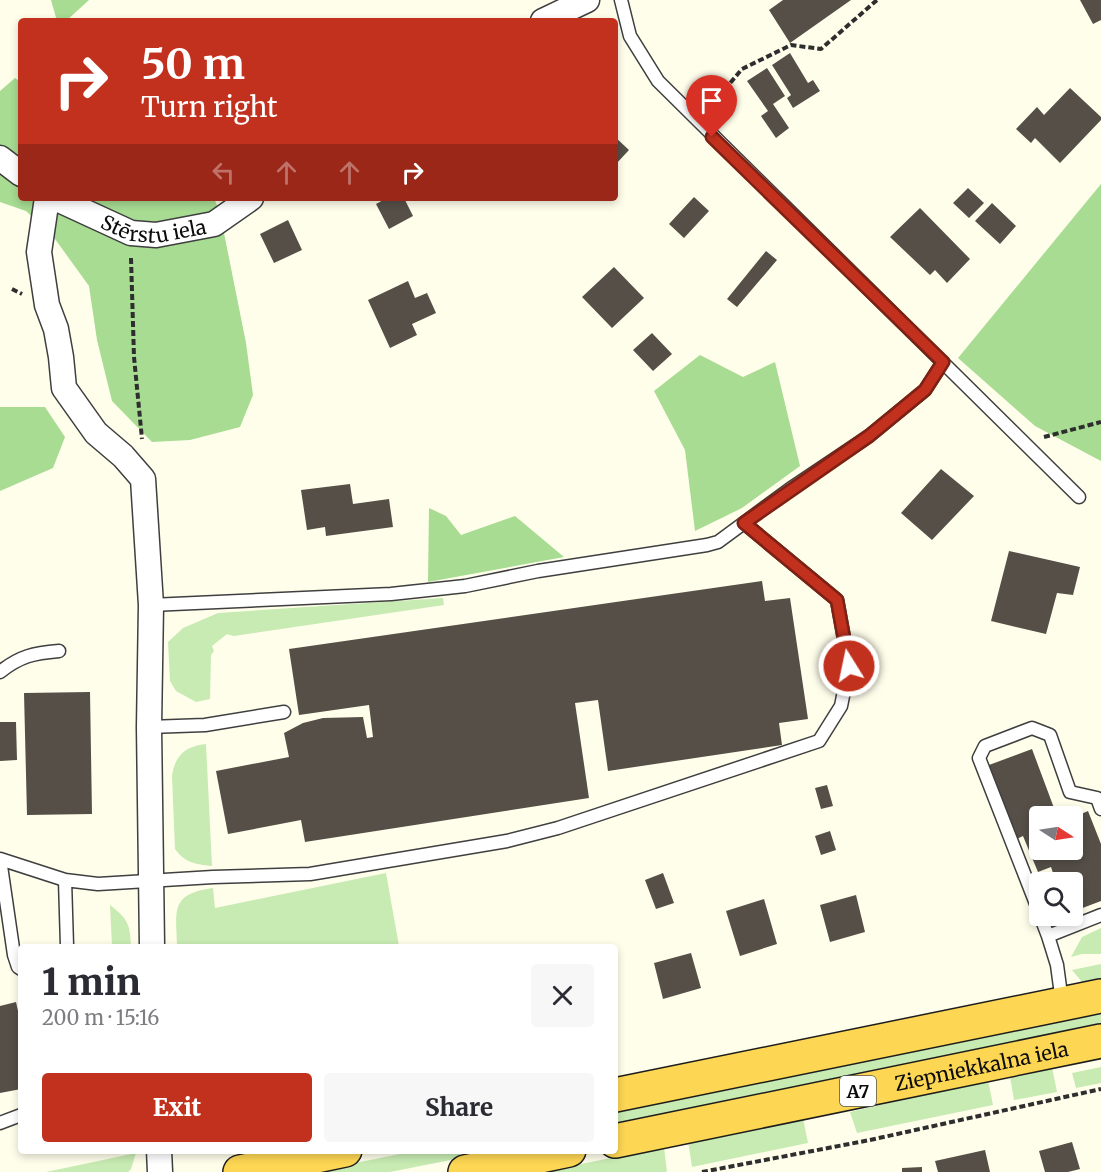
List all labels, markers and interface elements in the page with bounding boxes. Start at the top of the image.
text: 50 m [141,38,245,90]
icon: right [42,42,120,120]
pin [686,75,737,137]
icon: arrive [695,84,728,117]
text: Turn right [141,90,278,124]
icon: left [207,156,240,189]
icon: ahead [270,156,303,189]
icon: ahead [333,156,366,189]
icon: right [396,156,429,189]
street label: Stērstu iela [97,209,209,247]
position arrow [817,634,881,698]
north arrow [1029,806,1083,860]
map controls [1029,806,1083,926]
button: search [1029,872,1083,926]
text: 1 min [42,960,141,1005]
button: close [531,964,594,1027]
text: 200 m · 15:16 [42,1005,159,1030]
street label: Ziepniekkalna iela [892,1035,1071,1096]
button: Exit [42,1073,312,1142]
button: Share [324,1073,594,1142]
road number: A7 [840,1076,876,1106]

